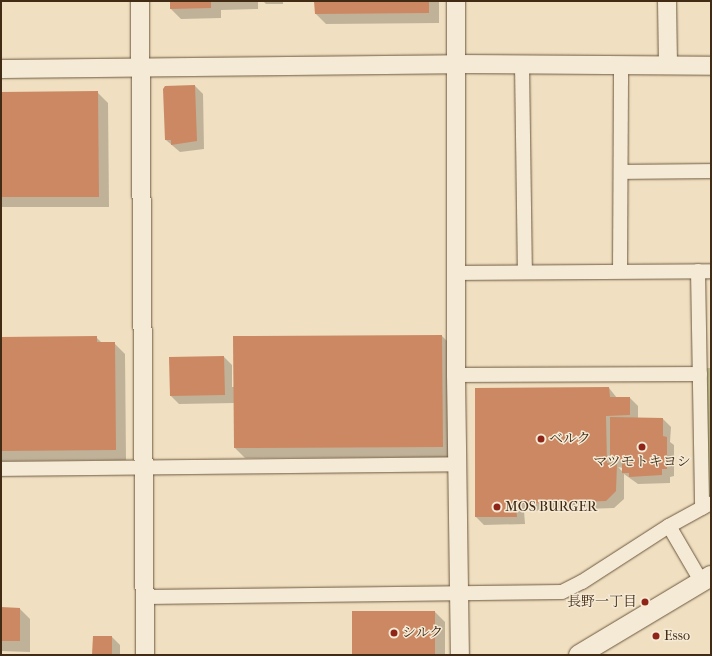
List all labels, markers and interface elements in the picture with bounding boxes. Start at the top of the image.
place label: ベルク [549,431,591,447]
marker: ベルク [536,434,546,444]
marker: マツモトキヨシ [637,442,647,452]
place label: マツモトキヨシ [593,454,691,470]
place label: MOS BURGER [505,499,597,515]
marker: MOS BURGER [492,502,502,512]
place label: 長野一丁目 [567,594,637,610]
marker: 長野一丁目 [640,597,650,607]
place label: シルク [402,625,444,641]
marker: シルク [389,628,399,638]
place label: Esso [664,628,690,644]
marker: Esso [651,631,661,641]

